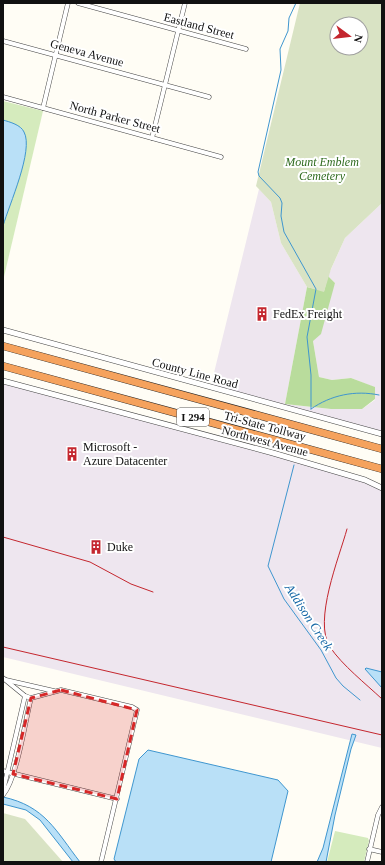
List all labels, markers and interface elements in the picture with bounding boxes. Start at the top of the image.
street label: Eastland Street [162,10,236,42]
north arrow [329,16,369,56]
text: N [352,33,365,44]
street label: Geneva Avenue [49,36,125,70]
street label: North Parker Street [68,98,163,136]
park label: Mount Emblem Cemetery [284,155,359,183]
building icon: FedEx Freight [254,306,270,322]
place label: FedEx Freight [273,307,343,321]
street label: County Line Road [150,355,240,391]
road number: I 294 [177,408,209,426]
street label: Tri-State Tollway [223,408,307,444]
street label: Northwest Avenue [220,423,310,459]
place label: Microsoft - Azure Datacenter [83,440,167,468]
building icon: Microsoft - Azure Datacenter [64,446,80,462]
building icon: Duke [88,539,104,555]
place label: Duke [107,540,133,554]
water label: Addison Creek [281,580,336,653]

